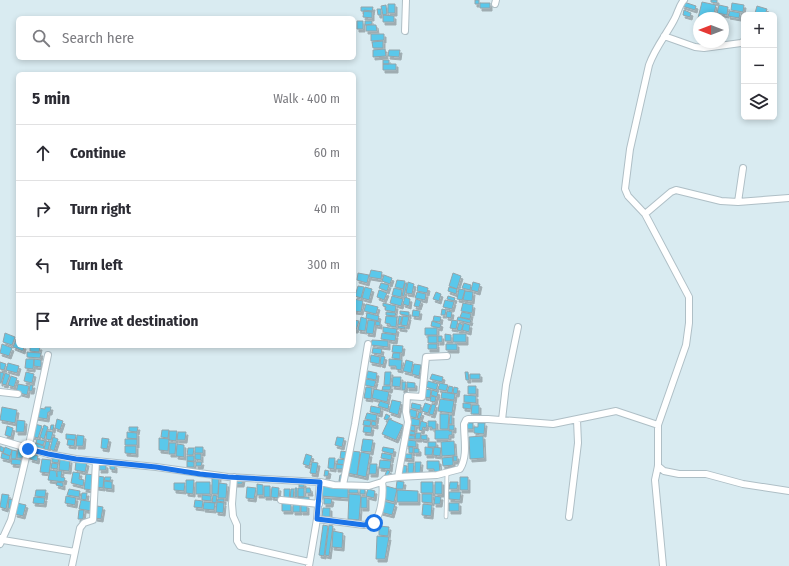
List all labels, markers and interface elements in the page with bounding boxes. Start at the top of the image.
north arrow [693,12,729,48]
map controls [741,12,777,120]
button: + [741,12,777,48]
search box [16,16,356,60]
icon: search [30,27,52,49]
text: Search here [62,29,134,47]
button: − [741,48,777,84]
button: layers [741,84,777,120]
text: 5 min [32,88,70,109]
text: Walk · 400 m [273,91,340,106]
icon: ahead [32,142,54,164]
text: Continue [70,144,126,162]
text: 60 m [314,145,340,160]
icon: right [32,198,54,220]
text: Turn right [70,200,131,218]
text: 40 m [314,201,340,216]
icon: left [32,254,54,276]
text: Turn left [70,256,123,274]
text: 300 m [308,257,340,272]
icon: arrive [32,310,54,332]
text: Arrive at destination [70,312,198,330]
route end [19,440,37,458]
route start [365,514,383,532]

